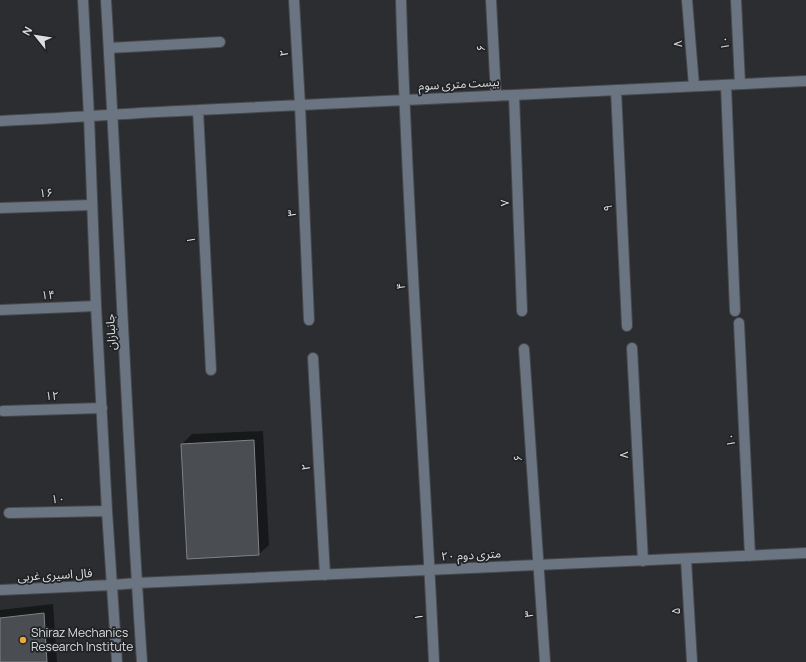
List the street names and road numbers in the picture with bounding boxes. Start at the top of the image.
street label: ۱۰ [716,36,733,50]
street label: ۸ [669,40,686,48]
street label: ۶ [472,44,489,52]
street label: ۲ [275,49,292,57]
street label: بیست متری سوم [418,73,500,95]
street label: ۱۶ [39,184,53,201]
street label: ۷ [496,199,513,207]
street label: ۹ [599,204,616,212]
street label: ۳ [283,209,300,217]
street label: ۱ [182,236,199,244]
street label: ۴ [392,282,409,290]
street label: ۱۴ [41,286,55,303]
street label: جانبازان [101,313,120,351]
street label: ۱۲ [45,387,59,404]
street label: ۱۰ [722,433,739,447]
street label: ۸ [615,451,632,459]
street label: ۶ [509,454,526,462]
street label: ۲ [297,463,314,471]
street label: ۱۰ [51,490,65,507]
street label: ۲۰ متری دوم [441,544,501,566]
street label: فال اسیری غربی [17,564,93,585]
street label: ۵ [667,607,684,615]
street label: ۳ [520,610,537,618]
street label: ۱ [410,613,427,621]

